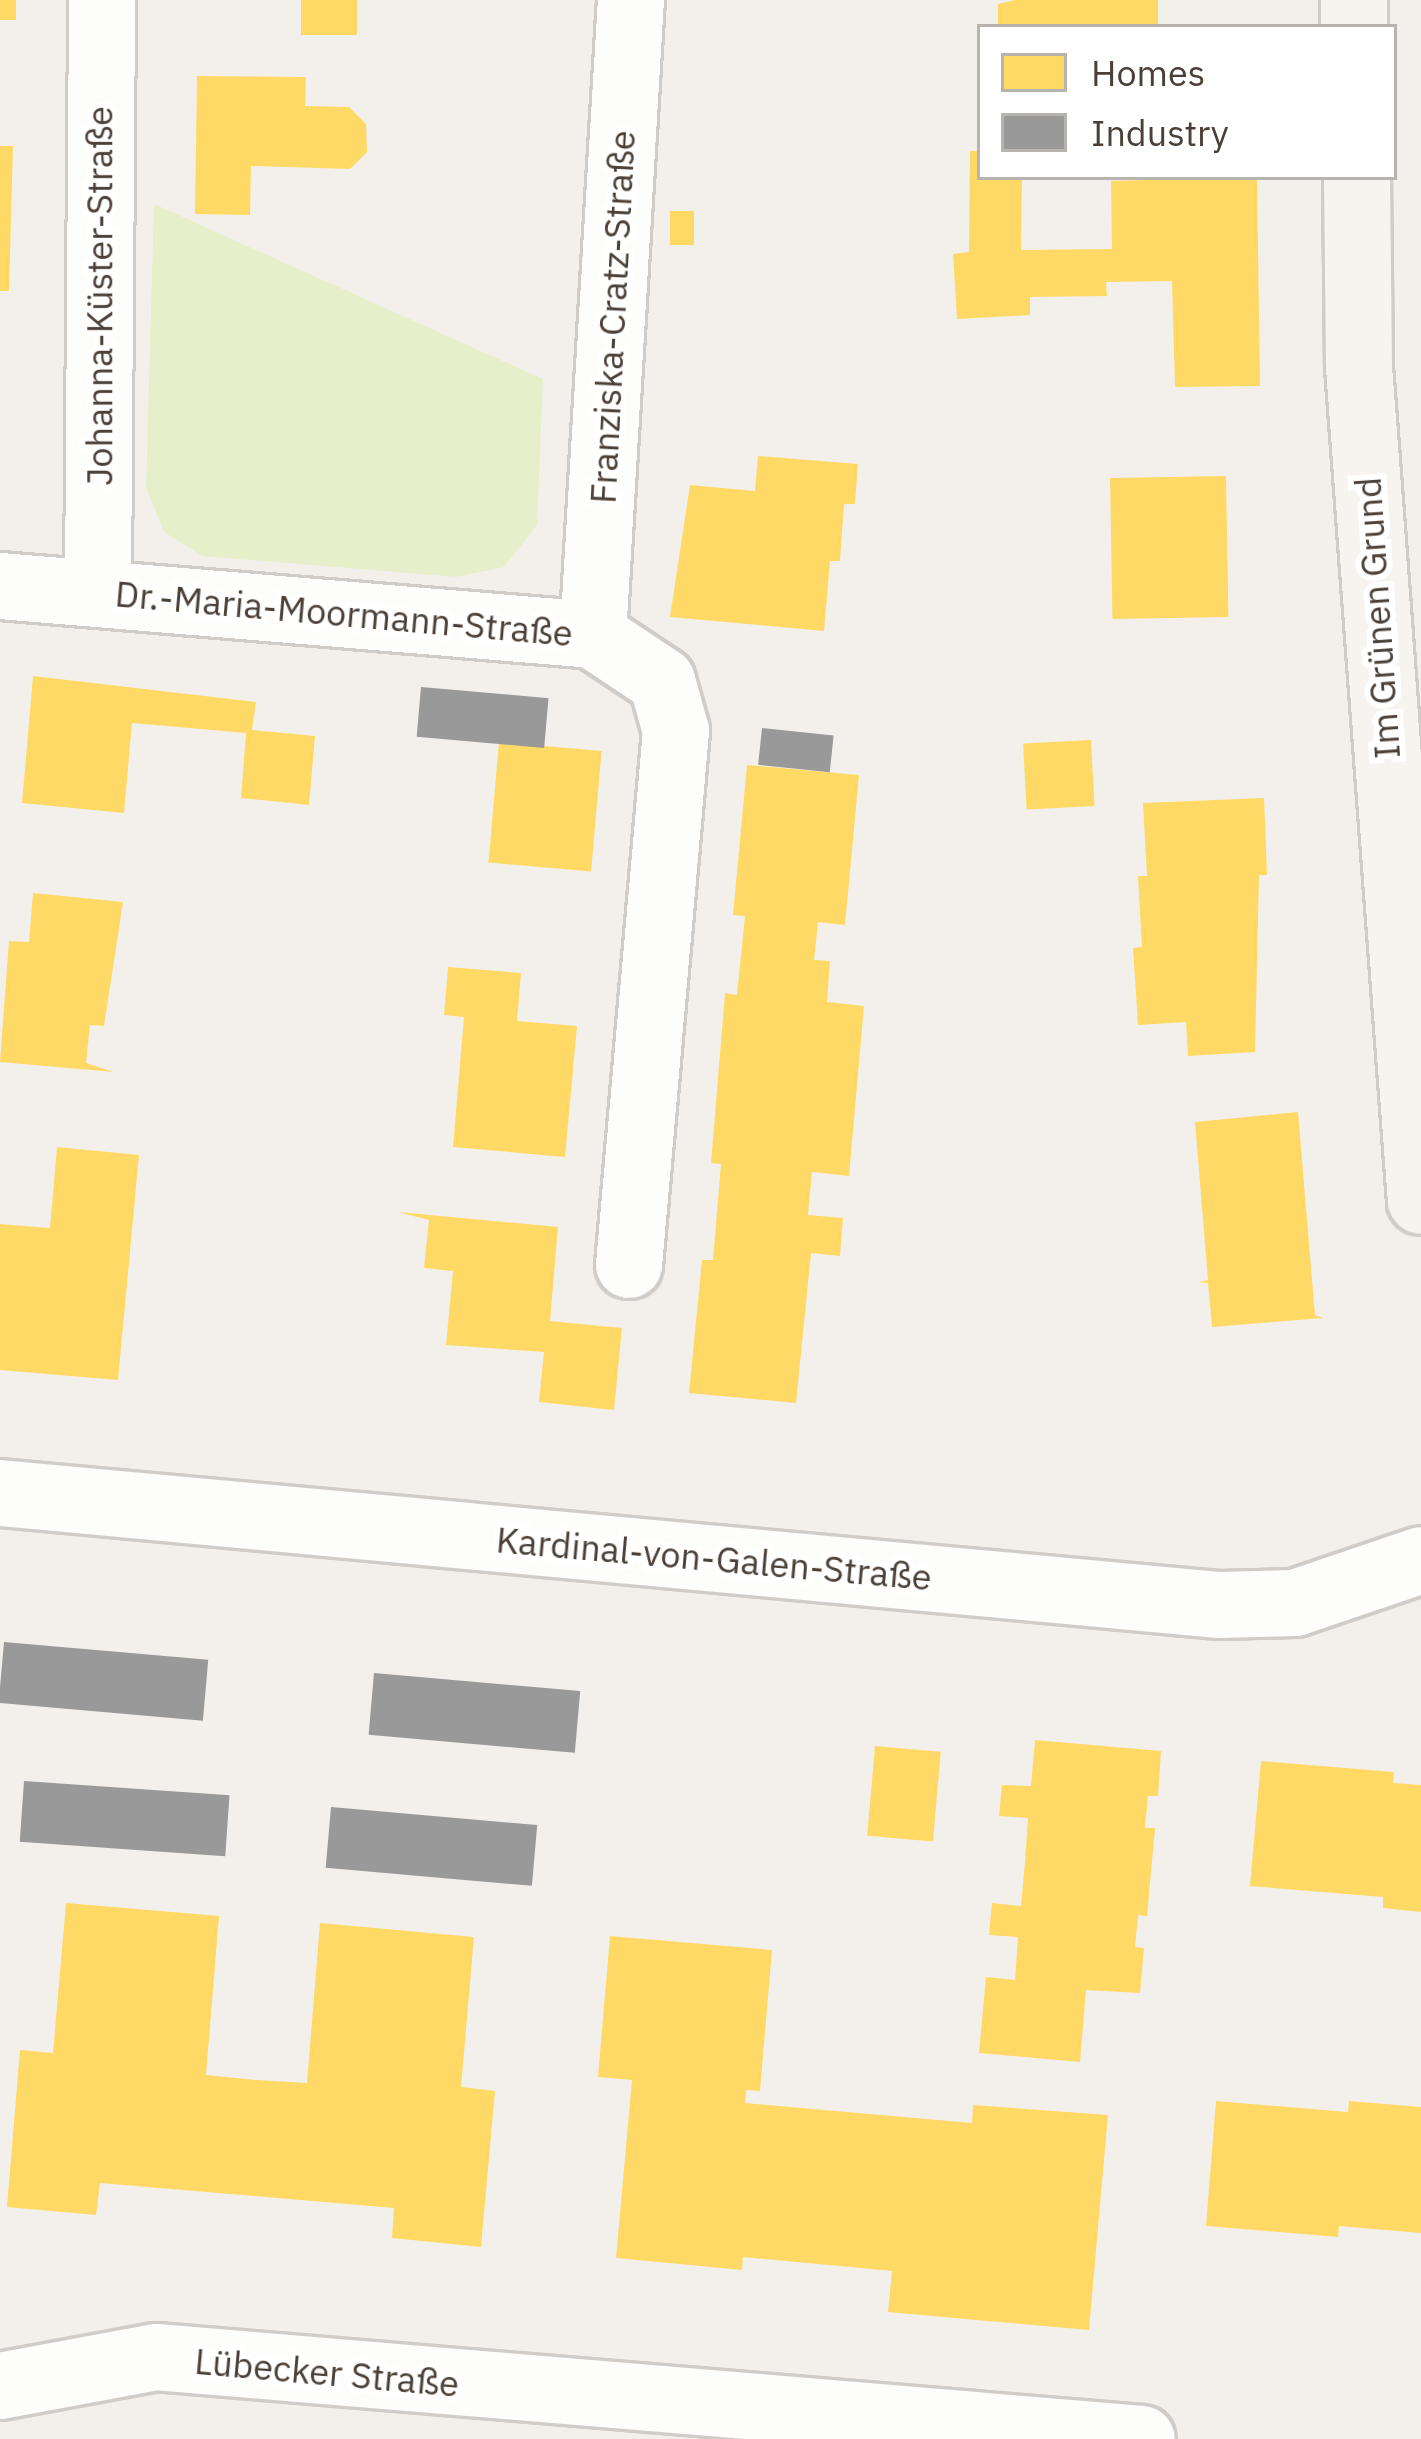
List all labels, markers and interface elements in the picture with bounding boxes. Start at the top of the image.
legend [977,24,1397,180]
text: Homes [1091,49,1205,96]
street label: Johanna-Küster-Straße [77,106,121,486]
text: Industry [1091,109,1229,156]
street label: Franziska-Cratz-Straße [581,129,643,505]
street label: Im Grünen Grund [1346,476,1408,760]
street label: Dr.-Maria-Moormann-Straße [113,571,575,655]
street label: Kardinal-von-Galen-Straße [494,1517,934,1599]
street label: Lübecker Straße [193,2339,461,2405]

